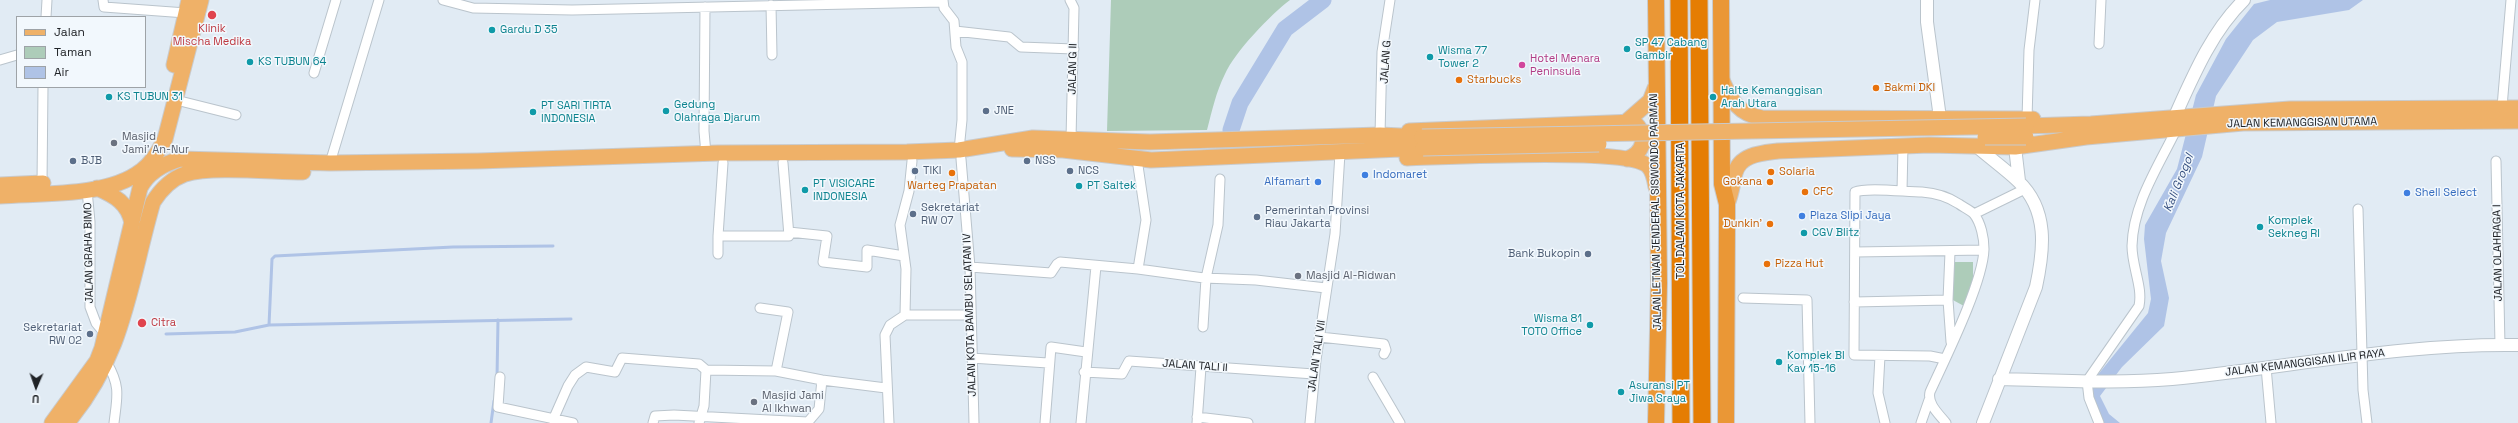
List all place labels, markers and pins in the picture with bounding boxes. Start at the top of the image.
marker: Klinik Mischa Medika [206,9,218,21]
place label: Klinik Mischa Medika [173,22,251,48]
place label: Gardu D 35 [500,23,558,37]
marker: Gardu D 35 [487,25,497,35]
place label: SP 47 Cabang Gambir [1635,36,1707,62]
place label: Wisma 77 Tower 2 [1438,44,1487,70]
marker: SP 47 Cabang Gambir [1622,44,1632,54]
marker: Wisma 77 Tower 2 [1425,52,1435,62]
place label: Hotel Menara Peninsula [1530,52,1600,78]
place label: KS TUBUN 64 [258,55,326,69]
marker: KS TUBUN 64 [245,57,255,67]
marker: Hotel Menara Peninsula [1517,60,1527,70]
place label: Starbucks [1467,73,1521,87]
marker: Starbucks [1454,75,1464,85]
place label: Bakmi DKI [1884,81,1935,95]
marker: Bakmi DKI [1871,83,1881,93]
place label: Halte Kemanggisan Arah Utara [1721,84,1823,110]
place label: KS TUBUN 31 [117,90,183,104]
marker: KS TUBUN 31 [104,92,114,102]
marker: Halte Kemanggisan Arah Utara [1708,92,1718,102]
place label: Gedung Olahraga Djarum [674,98,760,124]
place label: PT SARI TIRTA INDONESIA [541,99,612,125]
place label: JNE [994,104,1014,118]
marker: Gedung Olahraga Djarum [661,106,671,116]
marker: JNE [981,106,991,116]
marker: PT SARI TIRTA INDONESIA [528,107,538,117]
place label: Masjid Jami' An-Nur [122,130,189,156]
marker: Masjid Jami' An-Nur [109,138,119,148]
place label: BJB [81,154,102,168]
place label: NSS [1035,154,1056,168]
marker: BJB [68,156,78,166]
marker: NSS [1022,156,1032,166]
place label: TIKI [923,164,942,178]
place label: NCS [1078,164,1099,178]
place label: Solaria [1779,165,1815,179]
marker: TIKI [910,166,920,176]
marker: NCS [1065,166,1075,176]
marker: Solaria [1766,167,1776,177]
marker: Warteg Prapatan [947,168,957,178]
place label: Indomaret [1373,168,1427,182]
marker: Indomaret [1360,170,1370,180]
place label: Alfamart [1264,175,1310,189]
place label: Gokana [1723,175,1762,189]
place label: PT VISICARE INDONESIA [813,177,875,203]
marker: Alfamart [1313,177,1323,187]
marker: Gokana [1765,177,1775,187]
place label: Warteg Prapatan [907,179,997,193]
place label: PT Saltek [1087,179,1136,193]
marker: PT Saltek [1074,181,1084,191]
marker: PT VISICARE INDONESIA [800,185,810,195]
place label: CFC [1813,185,1833,199]
place label: Shell Select [2415,186,2477,200]
marker: CFC [1800,187,1810,197]
marker: Shell Select [2402,188,2412,198]
place label: Sekretariat RW 07 [921,201,980,227]
place label: Pemerintah Provinsi Riau Jakarta [1265,204,1369,230]
marker: Sekretariat RW 07 [908,209,918,219]
place label: Plaza Slipi Jaya [1810,209,1891,223]
marker: Plaza Slipi Jaya [1797,211,1807,221]
marker: Pemerintah Provinsi Riau Jakarta [1252,212,1262,222]
place label: Komplek Sekneg RI [2268,214,2320,240]
place label: Dunkin' [1723,217,1762,231]
marker: Dunkin' [1765,219,1775,229]
marker: Komplek Sekneg RI [2255,222,2265,232]
place label: CGV Blitz [1812,226,1859,240]
marker: CGV Blitz [1799,228,1809,238]
place label: Bank Bukopin [1508,247,1580,261]
marker: Bank Bukopin [1583,249,1593,259]
place label: Pizza Hut [1775,257,1824,271]
marker: Pizza Hut [1762,259,1772,269]
place label: Masjid Al-Ridwan [1306,269,1396,283]
marker: Masjid Al-Ridwan [1293,271,1303,281]
place label: Wisma 81 TOTO Office [1521,312,1582,338]
place label: Citra [151,316,176,330]
marker: Citra [136,317,148,329]
marker: Wisma 81 TOTO Office [1585,320,1595,330]
place label: Sekretariat RW 02 [23,321,82,347]
marker: Sekretariat RW 02 [85,329,95,339]
place label: Komplek BI Kav 15-16 [1787,349,1845,375]
marker: Komplek BI Kav 15-16 [1774,357,1784,367]
place label: Asuransi PT Jiwa Sraya [1629,379,1690,405]
marker: Asuransi PT Jiwa Sraya [1616,387,1626,397]
place label: Masjid Jami Al Ikhwan [762,389,824,415]
marker: Masjid Jami Al Ikhwan [749,397,759,407]

